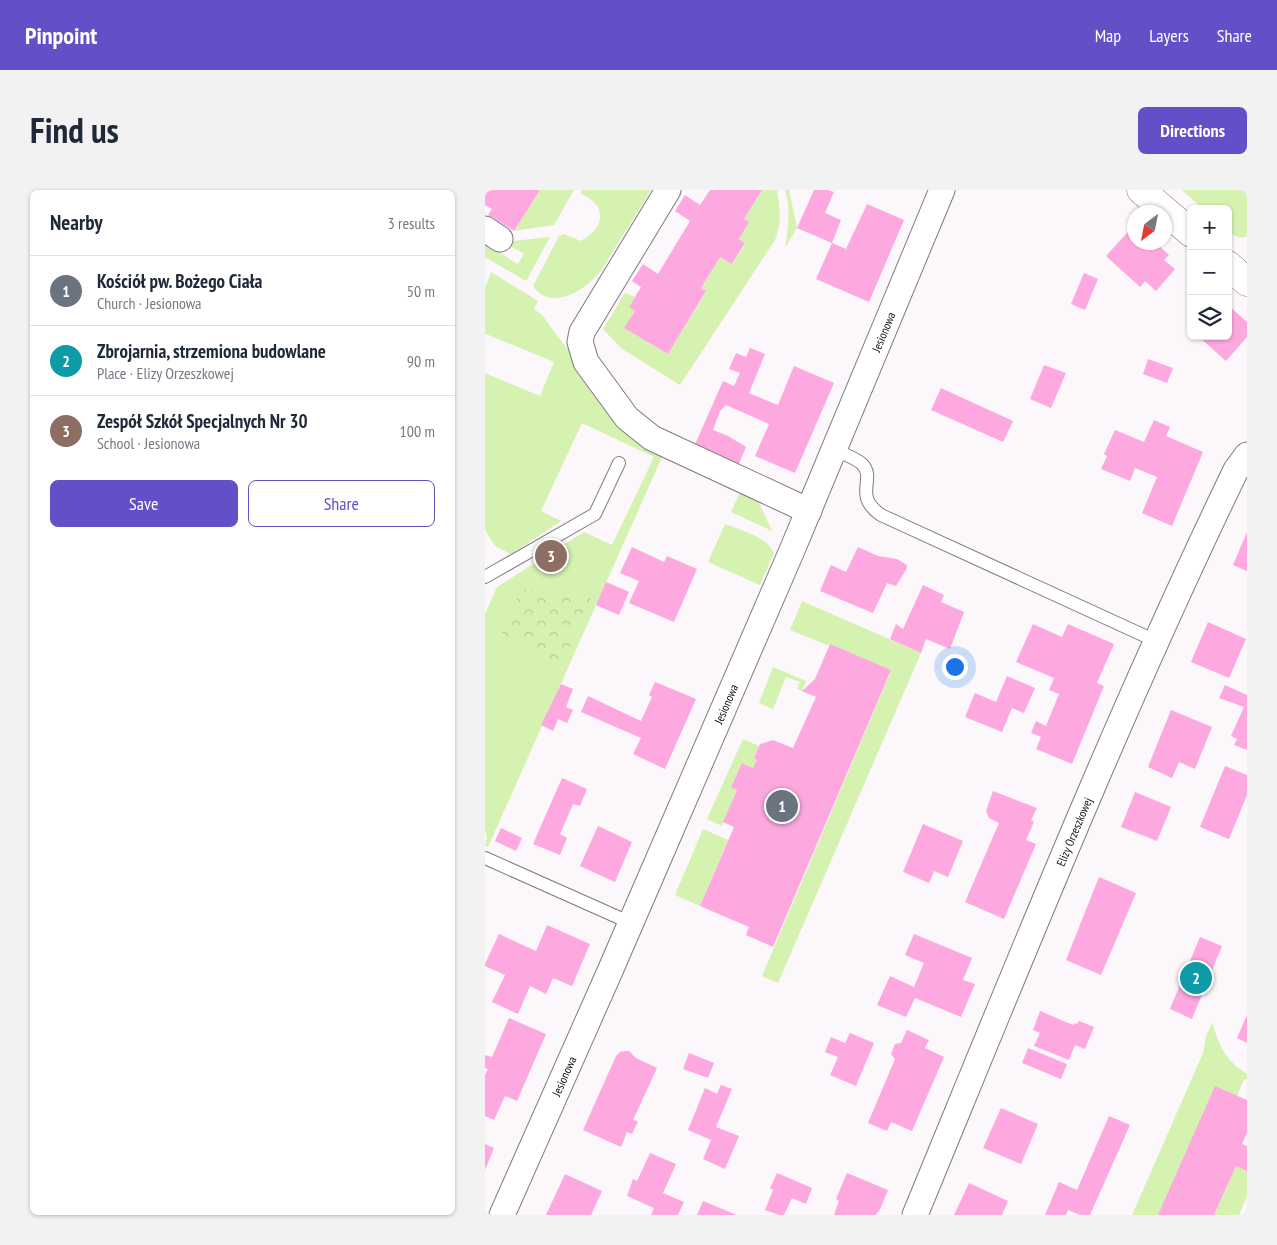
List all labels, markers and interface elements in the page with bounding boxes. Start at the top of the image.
text: Pinpoint [25,20,97,51]
text: Map [1095,24,1121,47]
text: Layers [1149,24,1189,47]
text: Share [1217,24,1252,47]
text: Find us [30,107,119,153]
button: Directions [1138,107,1247,154]
north arrow [1127,205,1172,250]
map controls [1187,205,1232,340]
button: + [1187,205,1232,250]
text: Nearby [50,209,103,236]
text: 3 results [388,213,435,233]
button: − [1187,250,1232,295]
text: Kościół pw. Bożego Ciała [97,269,262,293]
text: 1 [62,281,70,301]
text: 50 m [407,281,435,301]
text: Church · Jesionowa [97,293,202,313]
button: layers [1187,295,1232,340]
street label: Jesionowa [868,309,898,355]
text: Zbrojarnia, strzemiona budowlane [97,339,326,363]
text: 2 [62,351,70,371]
text: 90 m [407,351,435,371]
text: Place · Elizy Orzeszkowej [97,363,234,383]
text: Zespół Szkół Specjalnych Nr 30 [97,409,308,433]
text: 3 [62,421,70,441]
text: 100 m [400,421,435,441]
text: School · Jesionowa [97,433,200,453]
button: Save [50,480,238,527]
button: Share [248,480,435,527]
pin: 3 [535,537,567,575]
your location [942,654,968,680]
street label: Jesionowa [710,681,741,727]
pin: 1 [766,787,798,825]
street label: Elizy Orzeszkowej [1052,795,1095,868]
pin: 2 [1180,959,1212,997]
street label: Jesionowa [548,1054,579,1099]

